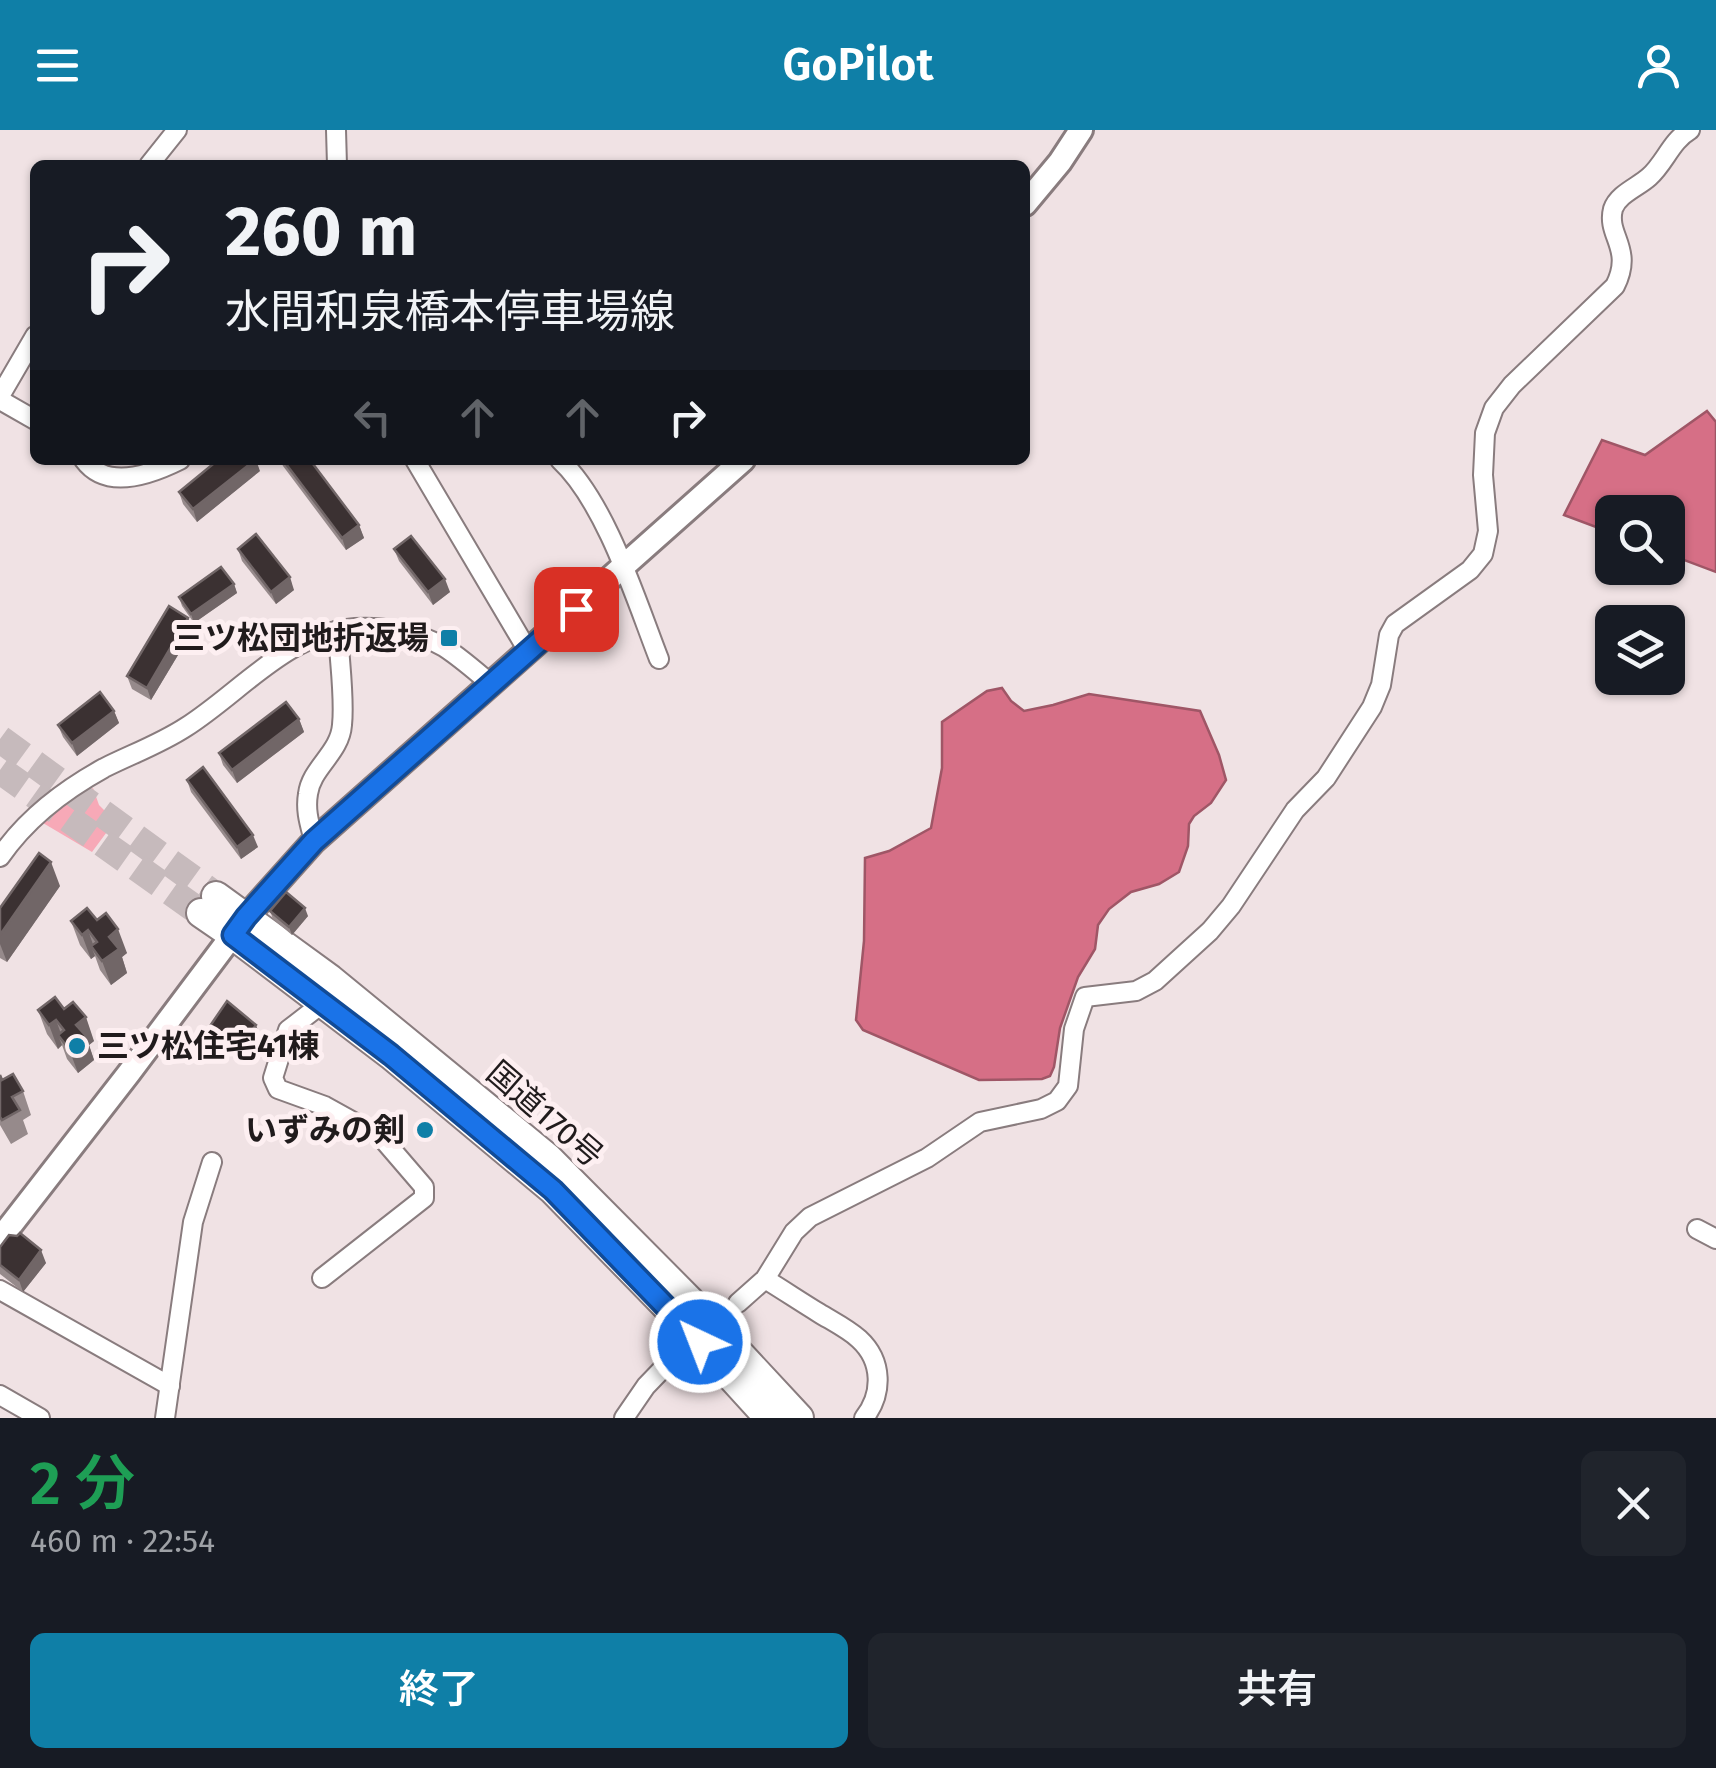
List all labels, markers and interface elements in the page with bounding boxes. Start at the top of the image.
icon: menu [30,38,85,93]
text: GoPilot [782,38,934,92]
icon: person [1631,38,1686,93]
text: 260 m [225,190,417,274]
icon: right [60,200,190,330]
text: 水間和泉橋本停車場線 [225,285,675,339]
icon: left [345,390,400,445]
icon: ahead [450,390,505,445]
icon: ahead [555,390,610,445]
icon: right [660,390,715,445]
map controls [1595,495,1685,695]
button: search [1595,495,1685,585]
pin [534,567,619,652]
icon: arrive [549,582,604,637]
button: layers [1595,605,1685,695]
place label: 三ツ松団地折返場 [173,619,429,657]
marker: 三ツ松団地折返場 [438,627,460,649]
place label: 三ツ松住宅41棟 [97,1027,320,1065]
marker: 三ツ松住宅41棟 [66,1035,88,1057]
street label: 国道170号 [479,1053,611,1175]
place label: いずみの剣 [245,1111,405,1149]
marker: いずみの剣 [414,1119,436,1141]
position arrow [648,1290,752,1394]
text: 2 分 [30,1448,135,1520]
button: close [1581,1451,1686,1556]
text: 460 m · 22:54 [30,1522,215,1560]
button: 終了 [30,1633,848,1748]
button: 共有 [868,1633,1686,1748]

